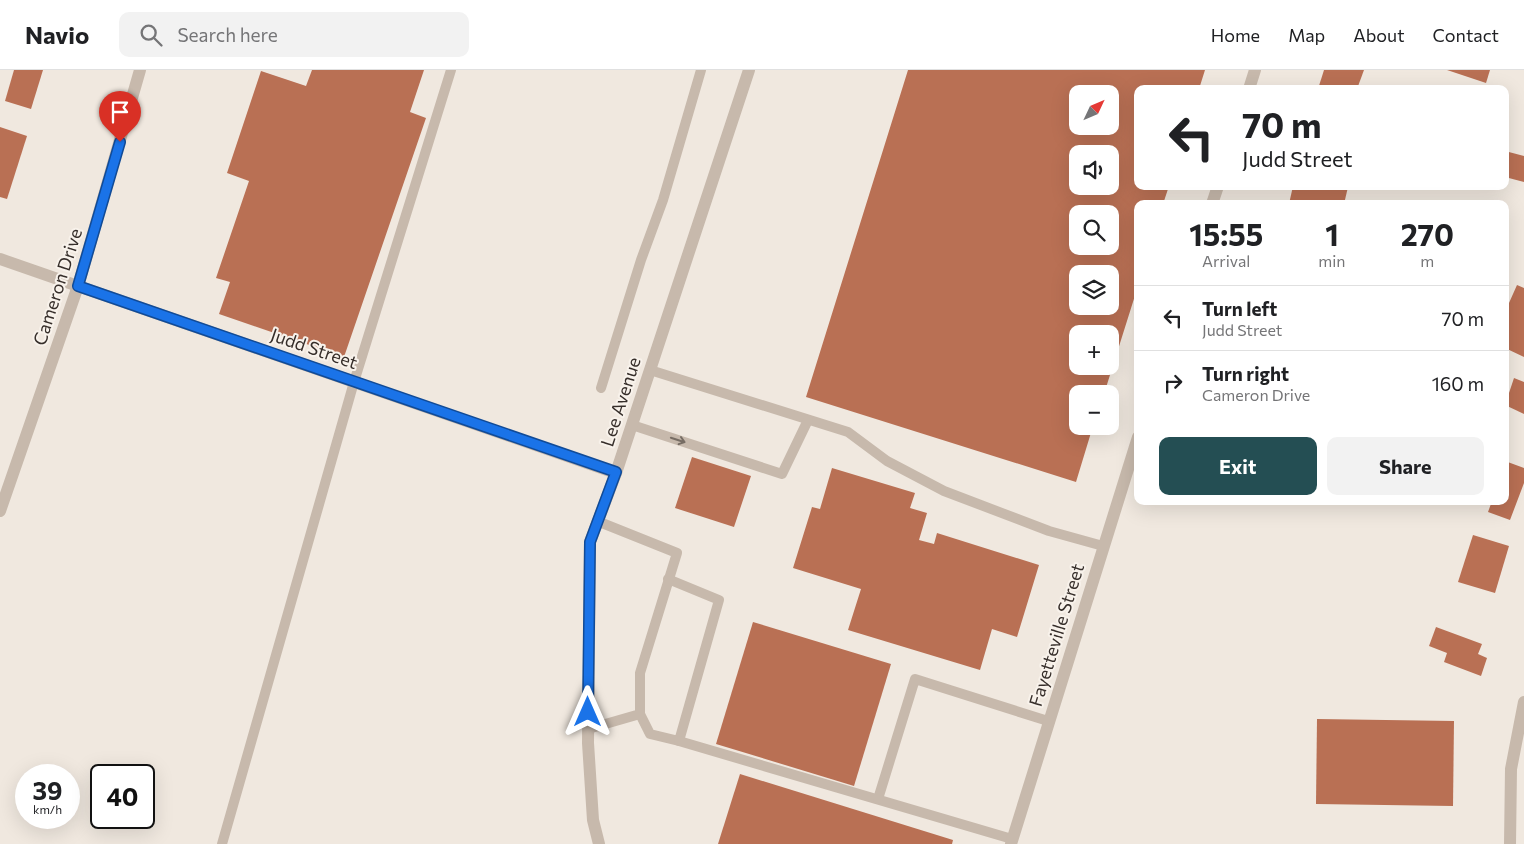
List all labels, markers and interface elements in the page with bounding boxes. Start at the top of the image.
search box [119,12,469,57]
text: Navio [25,20,89,49]
icon: search [137,21,165,49]
text: Search here [177,23,278,46]
text: Home [1211,24,1260,46]
text: Map [1288,24,1325,46]
text: About [1353,24,1405,46]
text: Contact [1433,24,1499,46]
north arrow [1069,85,1119,135]
map controls [1069,85,1119,435]
pin [99,91,141,142]
icon: arrive [106,98,134,126]
text: 70 m [1242,102,1322,145]
icon: left [1159,105,1224,170]
button: sound [1069,145,1119,195]
text: Judd Street [1242,145,1353,172]
button: search [1069,205,1119,255]
text: 15:55 [1189,215,1263,252]
text: 1 [1325,215,1339,252]
text: 270 [1401,215,1454,252]
street label: Cameron Drive [28,225,86,348]
text: Arrival [1202,251,1250,270]
text: min [1318,251,1346,270]
text: m [1420,251,1434,270]
button: layers [1069,265,1119,315]
text: Turn left [1202,297,1277,320]
icon: left [1159,304,1187,332]
text: 70 m [1441,307,1484,330]
text: Judd Street [1202,320,1282,339]
street label: Judd Street [268,323,361,373]
button: + [1069,325,1119,375]
street label: Lee Avenue [595,354,645,449]
text: Turn right [1202,362,1289,385]
icon: right [1159,369,1187,397]
text: 160 m [1432,372,1484,395]
button: − [1069,385,1119,435]
text: Cameron Drive [1202,385,1310,404]
one-way arrow [670,436,686,446]
button: Exit [1159,437,1317,495]
button: Share [1327,437,1484,495]
street label: Fayetteville Street [1024,561,1088,709]
position arrow [561,685,613,737]
speed limit sign: 40 [90,764,155,829]
text: 39 [33,775,63,805]
text: km/h [33,802,62,816]

